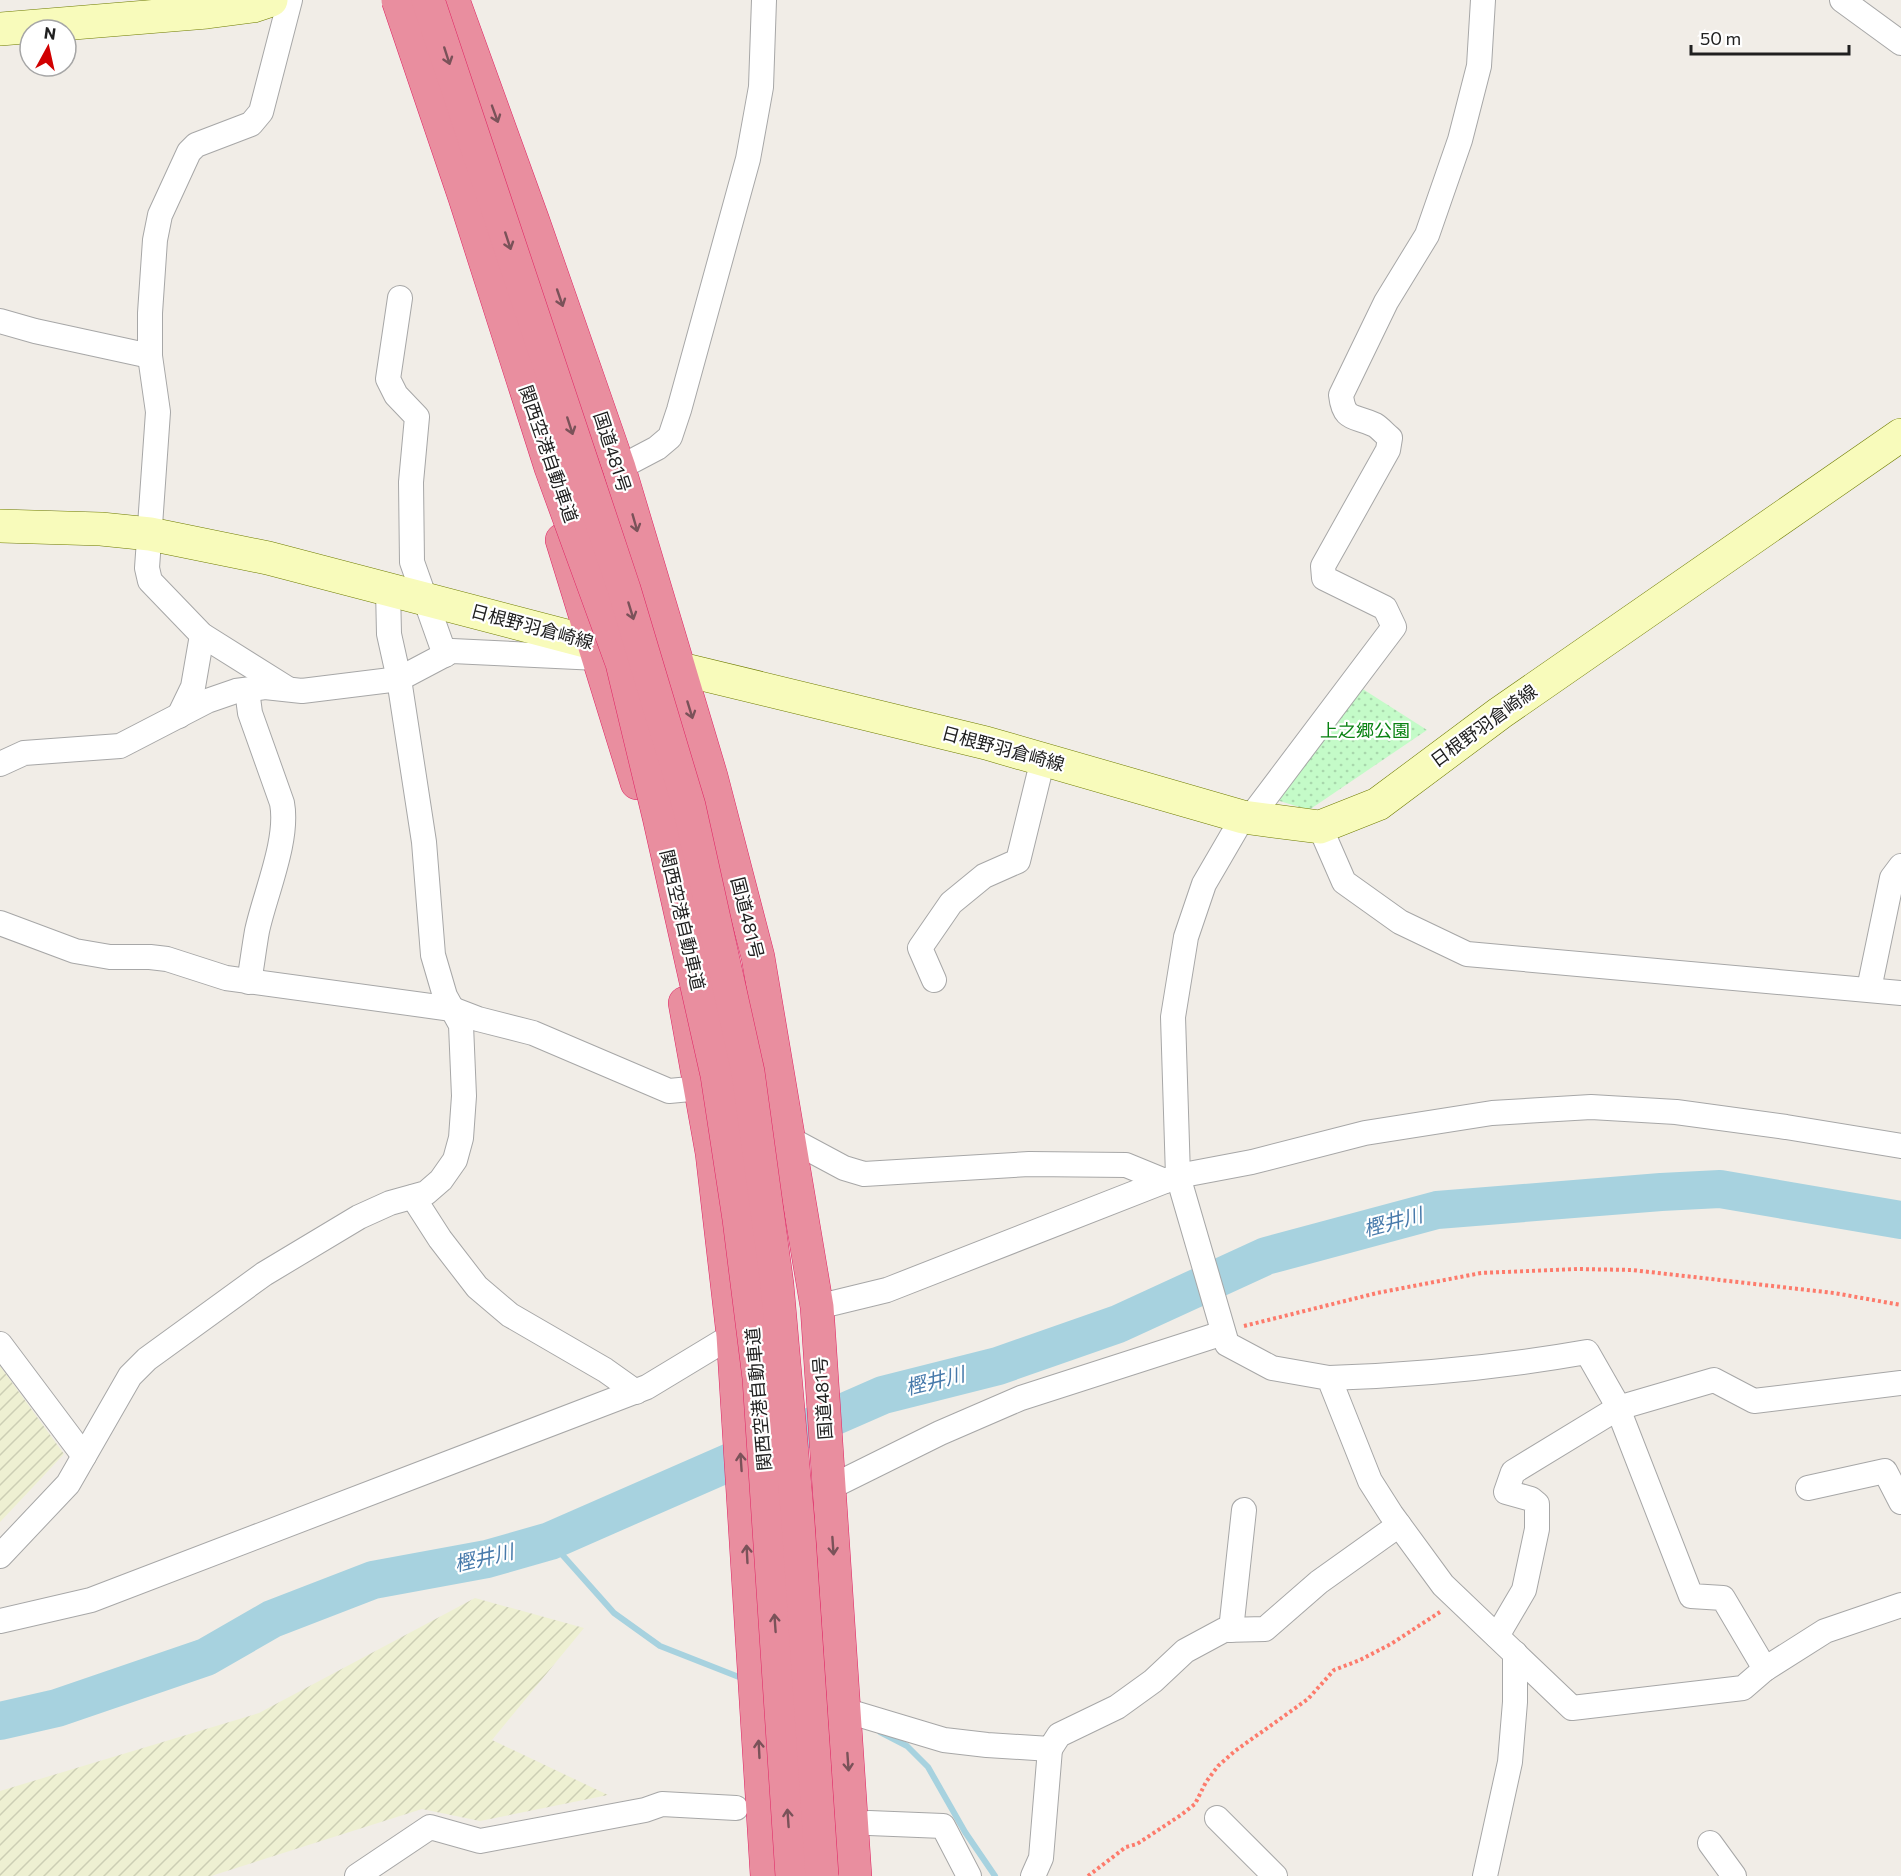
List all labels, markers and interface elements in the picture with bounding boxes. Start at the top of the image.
north arrow [18,18,78,78]
scale bar [1691,18,1848,56]
text: N [43,22,57,43]
text: 50 m [1700,27,1741,49]
one-way arrow [442,46,453,65]
one-way arrow [490,104,501,123]
one-way arrow [504,231,515,250]
one-way arrow [555,288,566,307]
street label: 関西空港自動車道 [515,382,583,525]
street label: 国道481号 [590,409,636,495]
one-way arrow [565,416,576,435]
one-way arrow [630,513,641,532]
street label: 日根野羽倉崎線 [469,599,596,653]
one-way arrow [626,601,637,620]
street label: 日根野羽倉崎線 [1426,679,1541,771]
one-way arrow [685,700,696,719]
park label: 上之郷公園 [1320,719,1410,741]
street label: 日根野羽倉崎線 [940,721,1067,775]
street label: 関西空港自動車道 [656,847,710,992]
street label: 国道481号 [727,875,769,961]
water label: 樫井川 [1361,1201,1427,1240]
street label: 関西空港自動車道 [741,1326,775,1472]
street label: 国道481号 [808,1356,836,1440]
water label: 樫井川 [903,1361,969,1399]
one-way arrow [736,1452,747,1472]
one-way arrow [828,1536,839,1556]
water label: 樫井川 [452,1538,518,1575]
one-way arrow [742,1545,753,1565]
one-way arrow [769,1614,780,1634]
one-way arrow [754,1740,765,1759]
one-way arrow [842,1751,853,1771]
one-way arrow [783,1808,794,1828]

